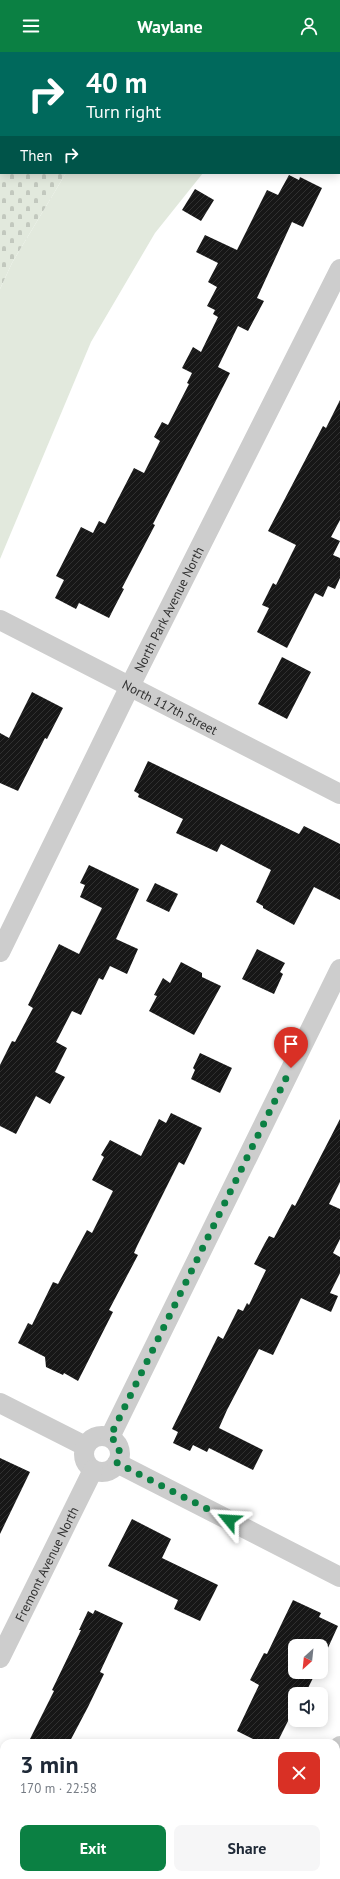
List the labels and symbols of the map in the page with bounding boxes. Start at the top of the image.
street label: North Park Avenue North [130,544,208,675]
street label: North 117th Street [119,676,221,739]
pin [274,1027,308,1068]
position arrow [208,1499,250,1541]
street label: Fremont Avenue North [11,1504,83,1624]
north arrow [288,1639,328,1679]

